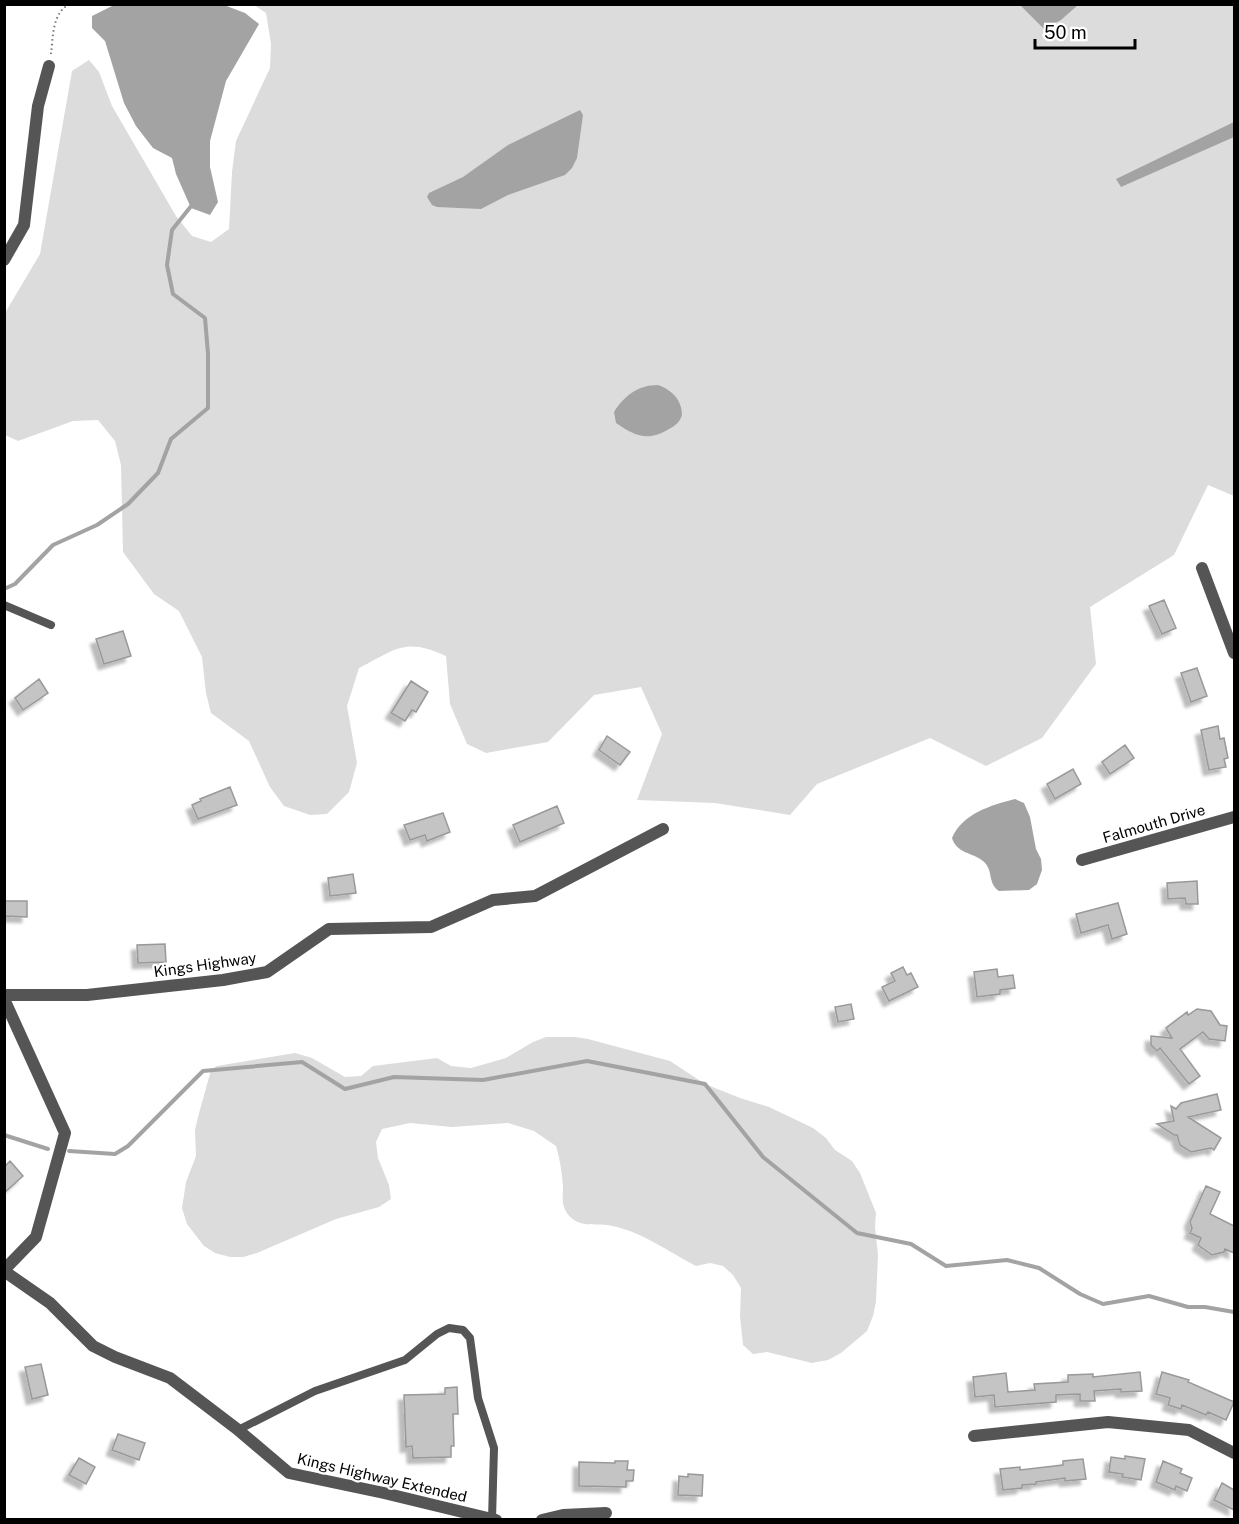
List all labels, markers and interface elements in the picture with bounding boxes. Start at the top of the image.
scale bar [1035,12,1136,50]
text: 50 m [1044,22,1087,43]
street label: Falmouth Drive [1101,801,1207,846]
street label: Kings Highway [153,949,257,980]
street label: Kings Highway Extended [296,1450,469,1505]

